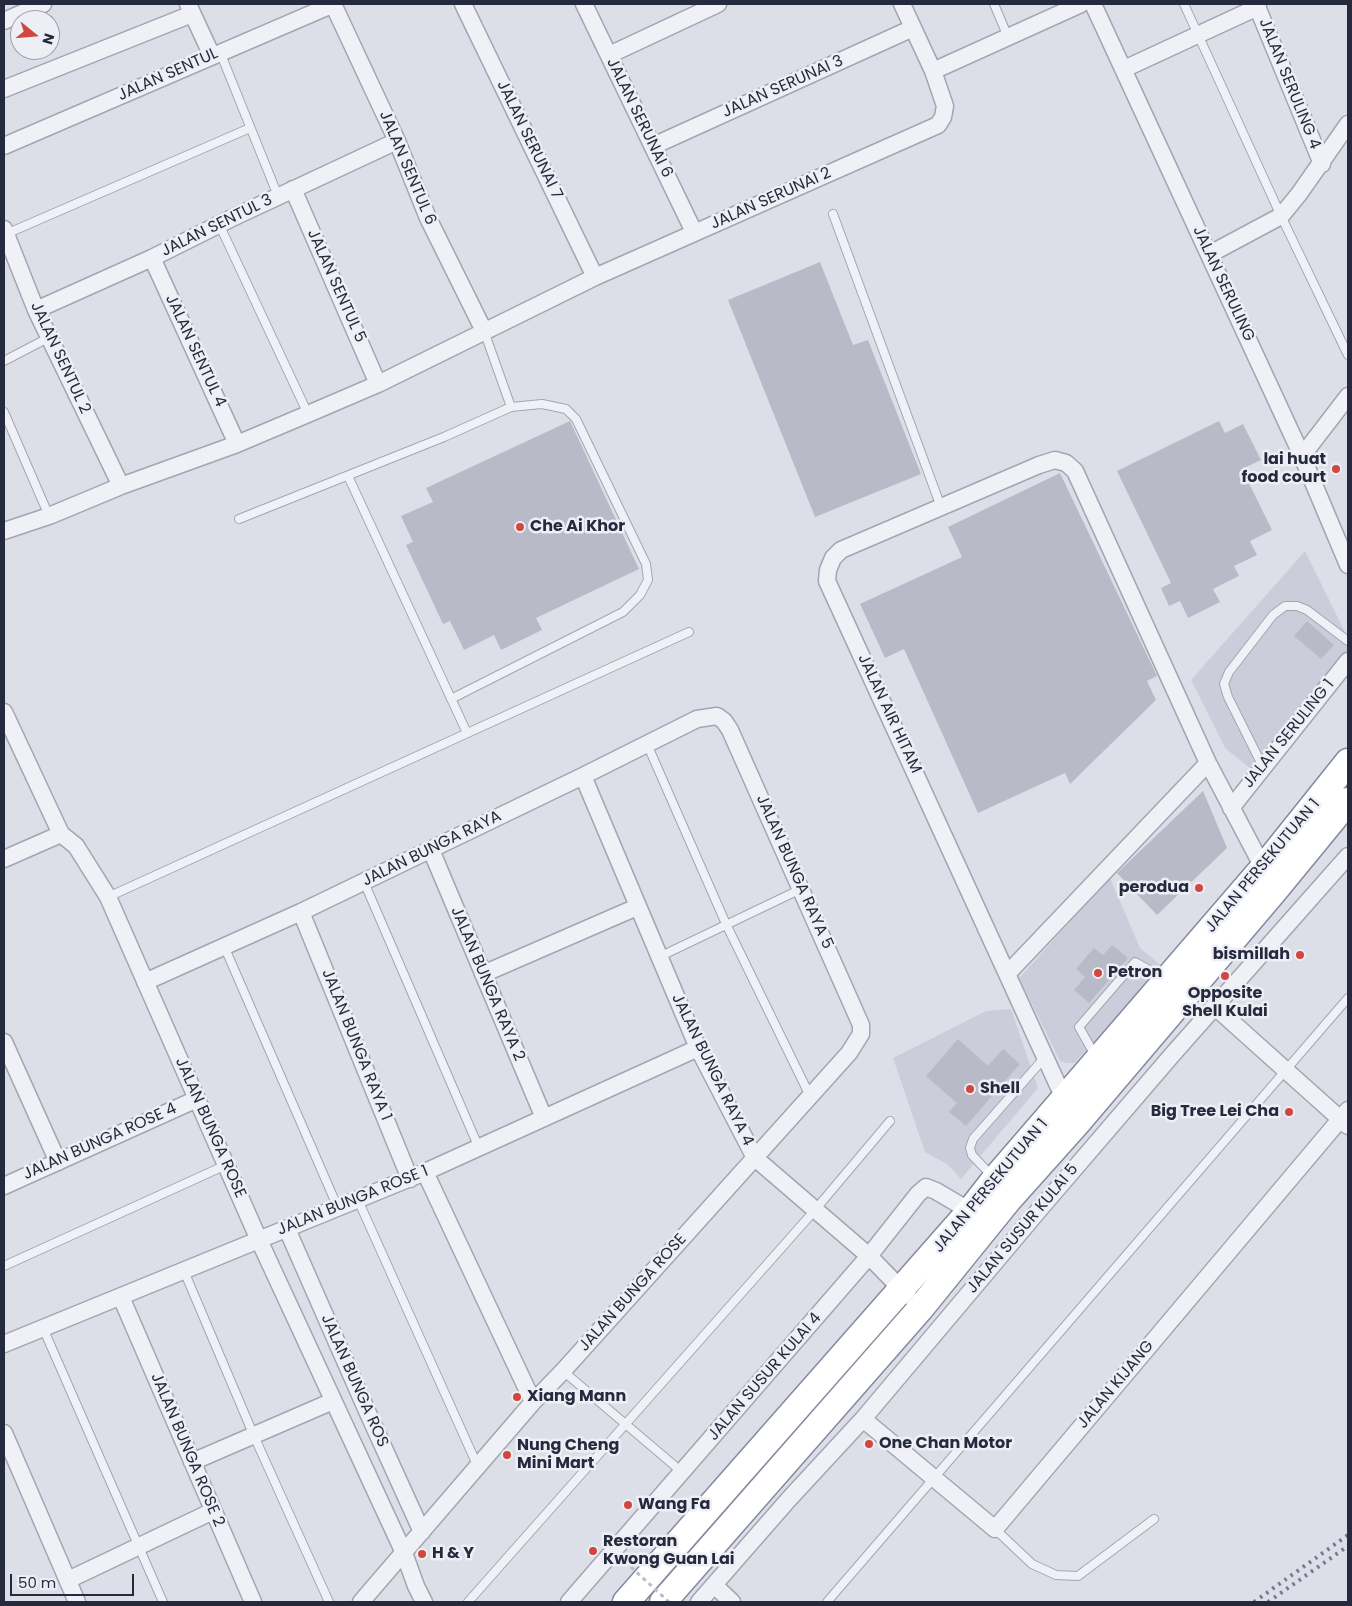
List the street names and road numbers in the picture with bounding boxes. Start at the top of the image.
street label: JALAN SERULING 4 [1254,16,1324,152]
street label: JALAN SENTUL [115,44,221,106]
street label: JALAN SERUNAI 3 [720,52,846,122]
street label: JALAN SERUNAI 6 [602,55,676,181]
street label: JALAN SERUNAI 7 [492,78,566,202]
street label: JALAN SENTUL 6 [374,108,440,228]
street label: JALAN SERUNAI 2 [708,164,834,234]
street label: JALAN SENTUL 3 [158,191,276,261]
street label: JALAN SERULING [1188,223,1258,345]
street label: JALAN SENTUL 5 [302,226,370,346]
street label: JALAN SENTUL 4 [161,292,229,410]
street label: JALAN SENTUL 2 [26,299,94,417]
street label: JALAN AIR HITAM [853,651,925,777]
street label: JALAN SERULING 1 [1239,676,1339,792]
street label: JALAN BUNGA RAYA 5 [751,792,837,952]
street label: JALAN PERSEKUTUAN 1 [1201,795,1325,937]
street label: JALAN BUNGA RAYA [359,807,505,891]
street label: JALAN BUNGA RAYA 2 [446,904,528,1064]
street label: JALAN BUNGA RAYA 1 [317,966,395,1124]
street label: JALAN BUNGA RAYA 4 [667,991,757,1149]
street label: JALAN BUNGA ROSE [170,1055,250,1201]
street label: JALAN BUNGA ROSE 4 [20,1099,180,1185]
street label: JALAN PERSEKUTUAN 1 [929,1115,1053,1257]
street label: JALAN SUSUR KULAI 5 [963,1160,1083,1298]
street label: JALAN BUNGA ROSE 1 [275,1162,431,1240]
street label: JALAN BUNGA ROSE [575,1230,691,1356]
street label: JALAN SUSUR KULAI 4 [704,1309,826,1445]
street label: JALAN BUNGA ROS [316,1312,392,1450]
street label: JALAN KIJANG [1074,1337,1158,1433]
street label: JALAN BUNGA ROSE 2 [146,1370,228,1530]

